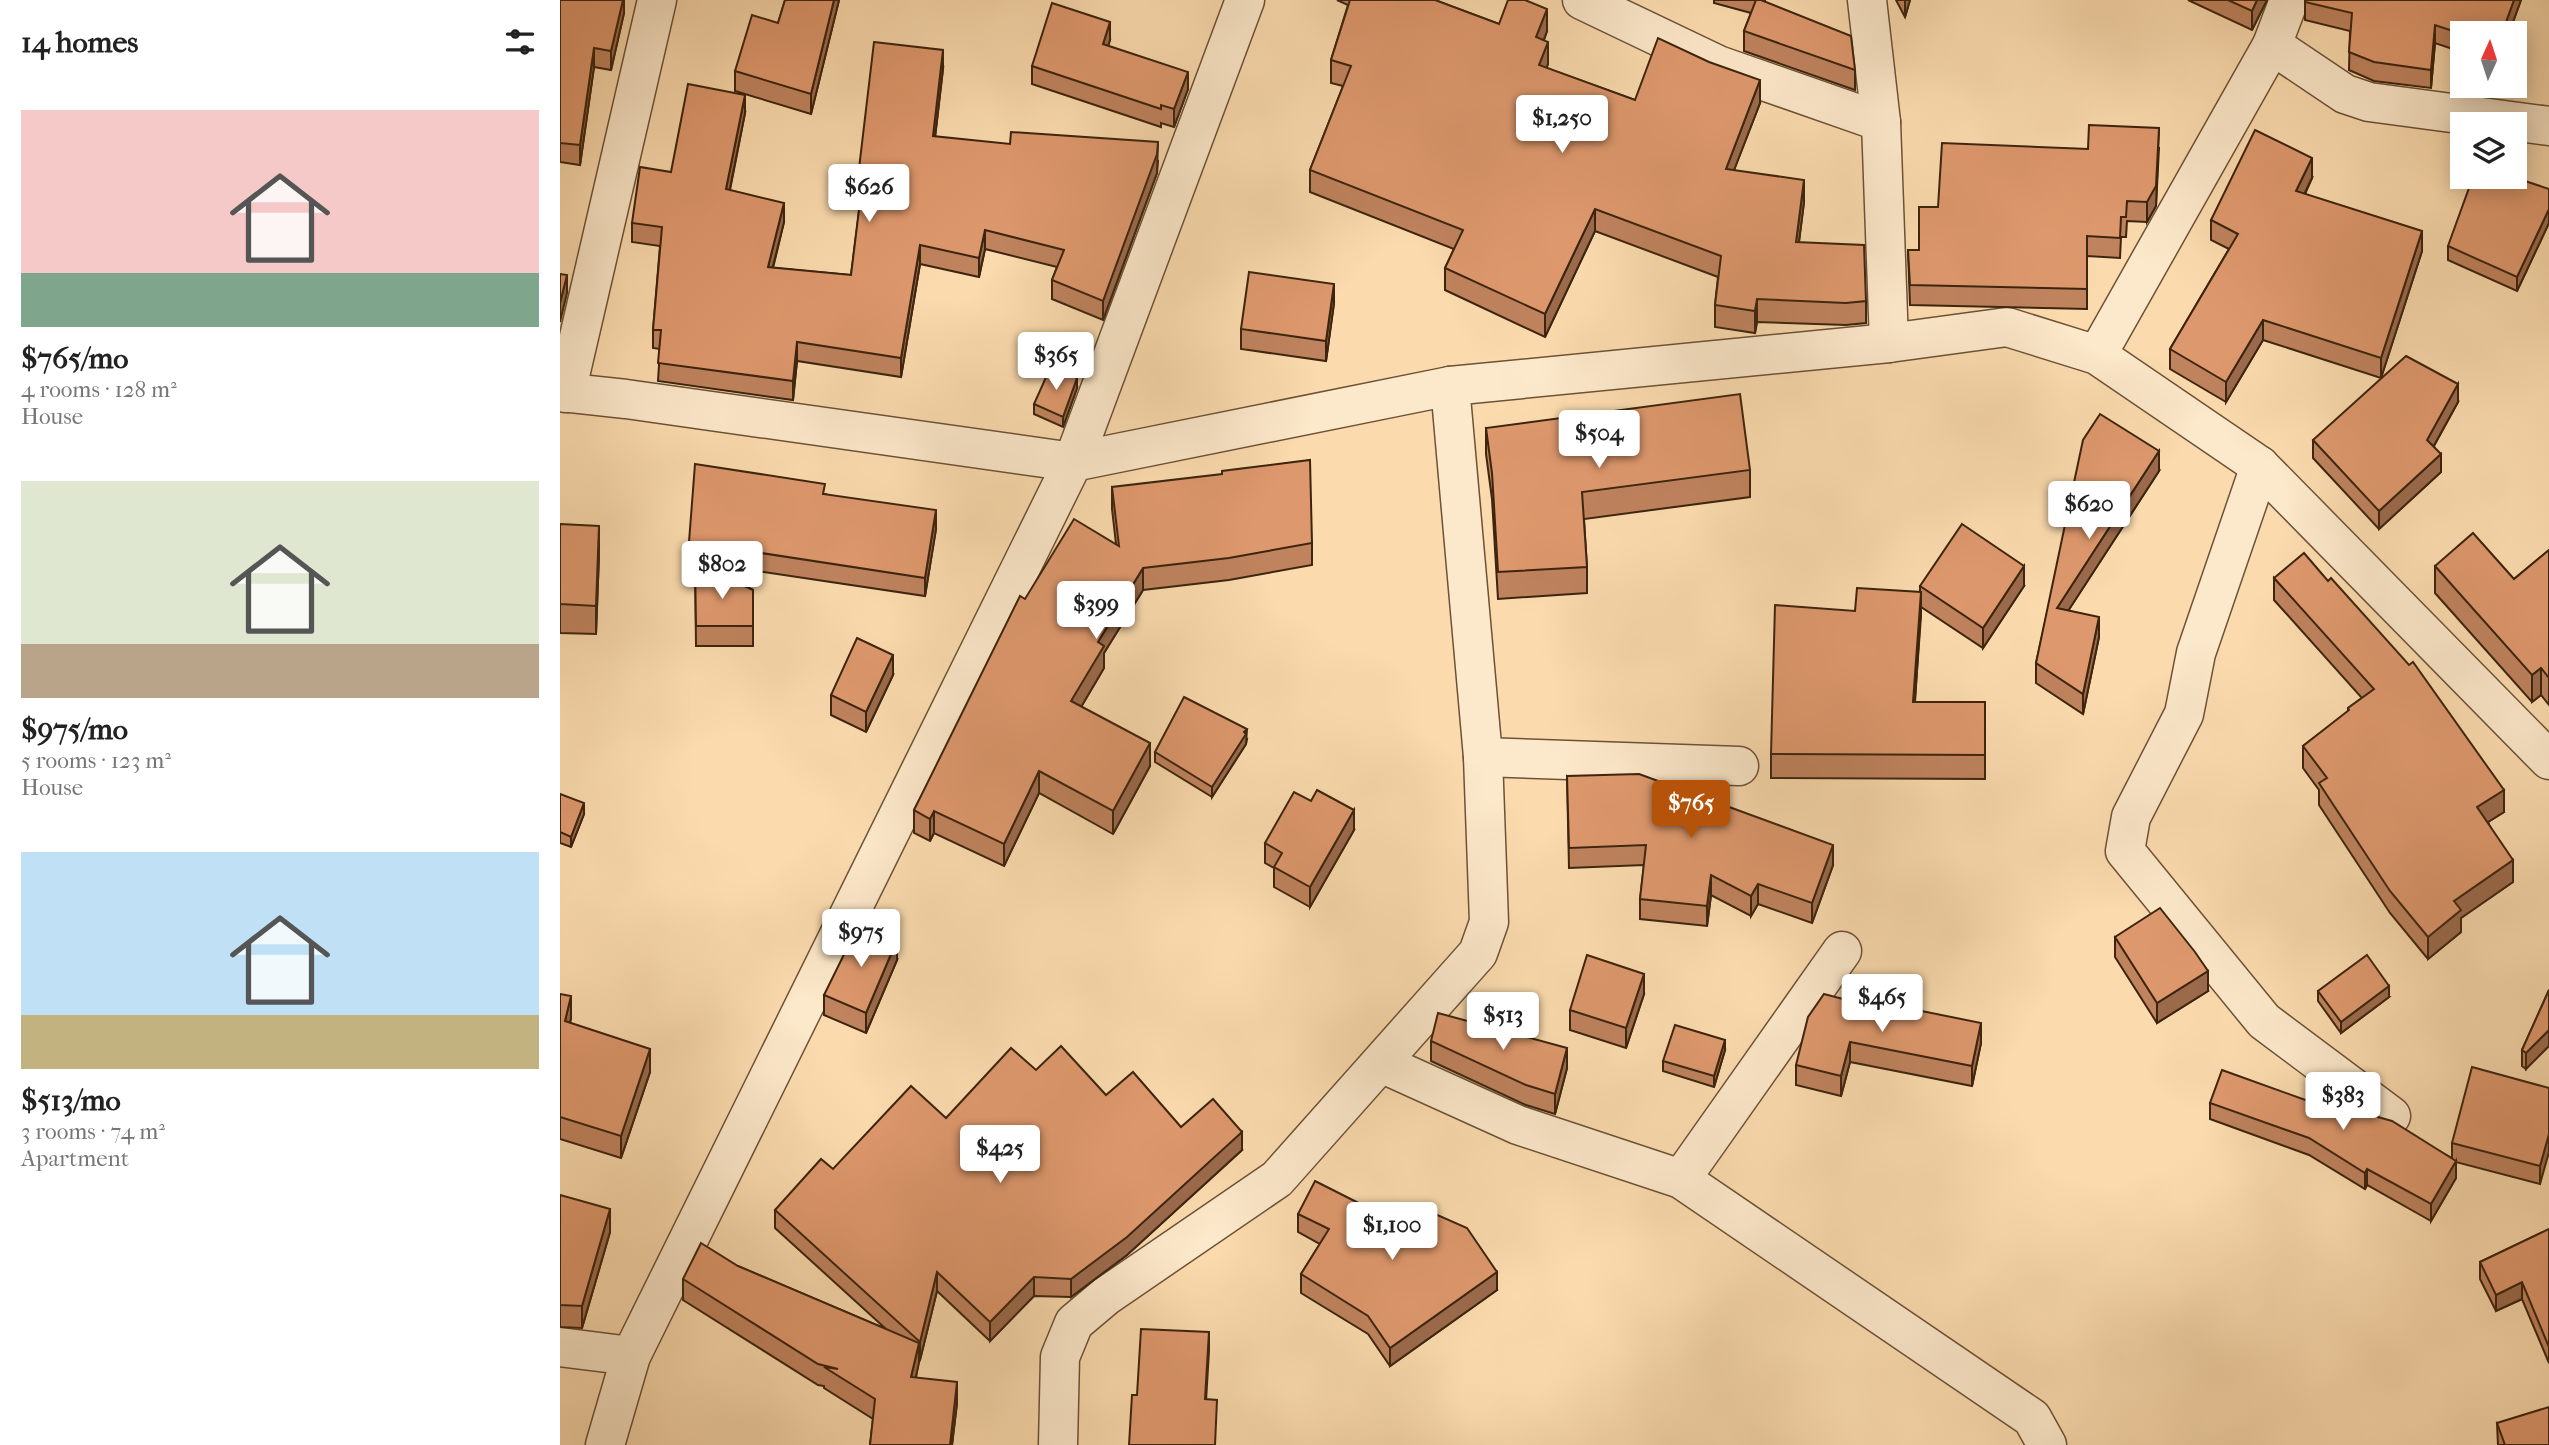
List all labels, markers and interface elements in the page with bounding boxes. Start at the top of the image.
north arrow [2450,21,2527,98]
map controls [2450,21,2527,189]
icon: filters [501,23,539,61]
text: 14 homes [21,25,138,60]
pin: $1,250 [1505,96,1619,155]
text: $1,250 [1532,104,1592,131]
button: layers [2450,112,2527,189]
icon: home [217,155,343,281]
pin: $626 [828,164,910,224]
text: $626 [844,173,894,200]
pin: $365 [1015,332,1097,392]
text: $765/mo [21,341,129,376]
text: $365 [1034,341,1078,368]
text: 4 rooms · 128 m² [21,376,177,403]
text: House [21,403,83,430]
pin: $504 [1558,410,1640,470]
text: $504 [1575,419,1623,446]
pin: $620 [2048,482,2130,541]
text: $620 [2064,490,2114,517]
icon: home [217,526,343,652]
pin: $802 [681,542,763,601]
text: $802 [698,550,746,577]
pin: $399 [1055,582,1137,641]
text: $399 [1073,590,1119,617]
text: $975/mo [21,712,128,747]
text: 5 rooms · 123 m² [21,747,171,774]
text: House [21,774,83,801]
pin: $765 [1650,780,1732,840]
text: $765 [1668,789,1714,816]
icon: home [217,897,343,1023]
pin: $975 [820,909,902,969]
text: $975 [838,918,884,945]
pin: $465 [1841,974,1923,1034]
text: $465 [1858,983,1906,1010]
pin: $513 [1462,992,1544,1052]
text: $513 [1483,1001,1523,1028]
pin: $383 [2302,1072,2384,1132]
text: $383 [2321,1081,2365,1108]
text: $513/mo [21,1083,121,1118]
text: 3 rooms · 74 m² [21,1118,165,1145]
pin: $425 [959,1126,1041,1185]
text: $425 [976,1134,1024,1161]
text: Apartment [21,1145,129,1172]
pin: $1,100 [1335,1202,1449,1262]
text: $1,100 [1362,1211,1422,1238]

